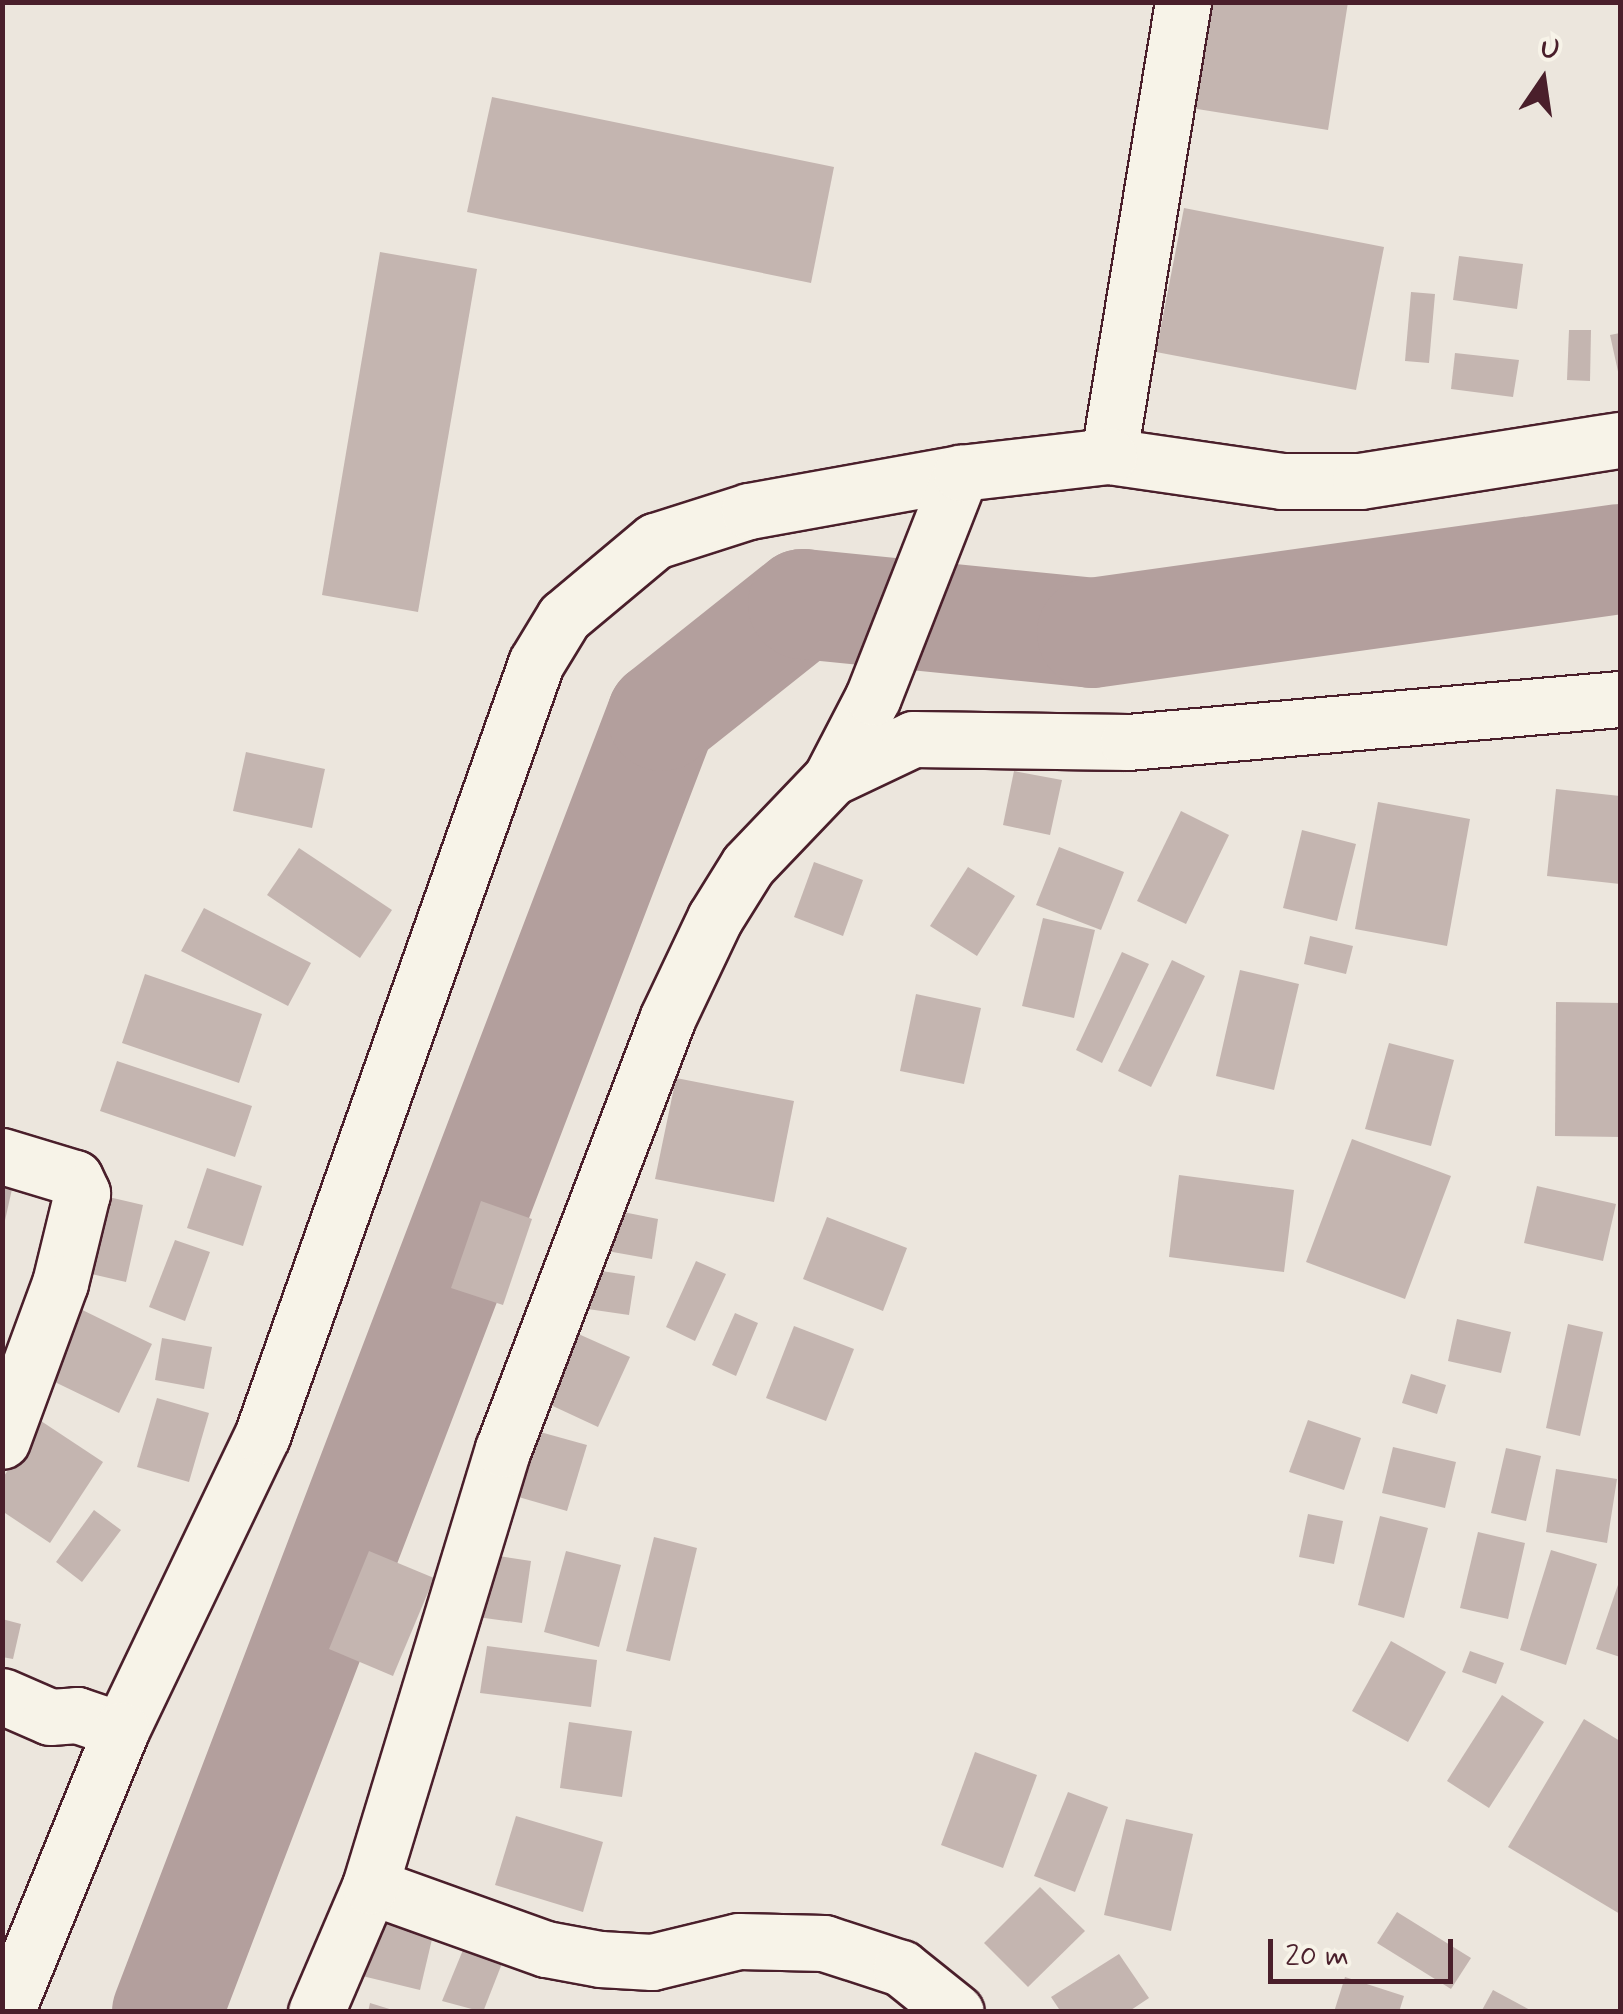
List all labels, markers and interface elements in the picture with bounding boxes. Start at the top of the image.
north arrow [1493,30,1593,130]
text: U [1537,30,1563,70]
scale bar [1273,1919,1458,1981]
text: 20 m [1285,1937,1349,1976]

